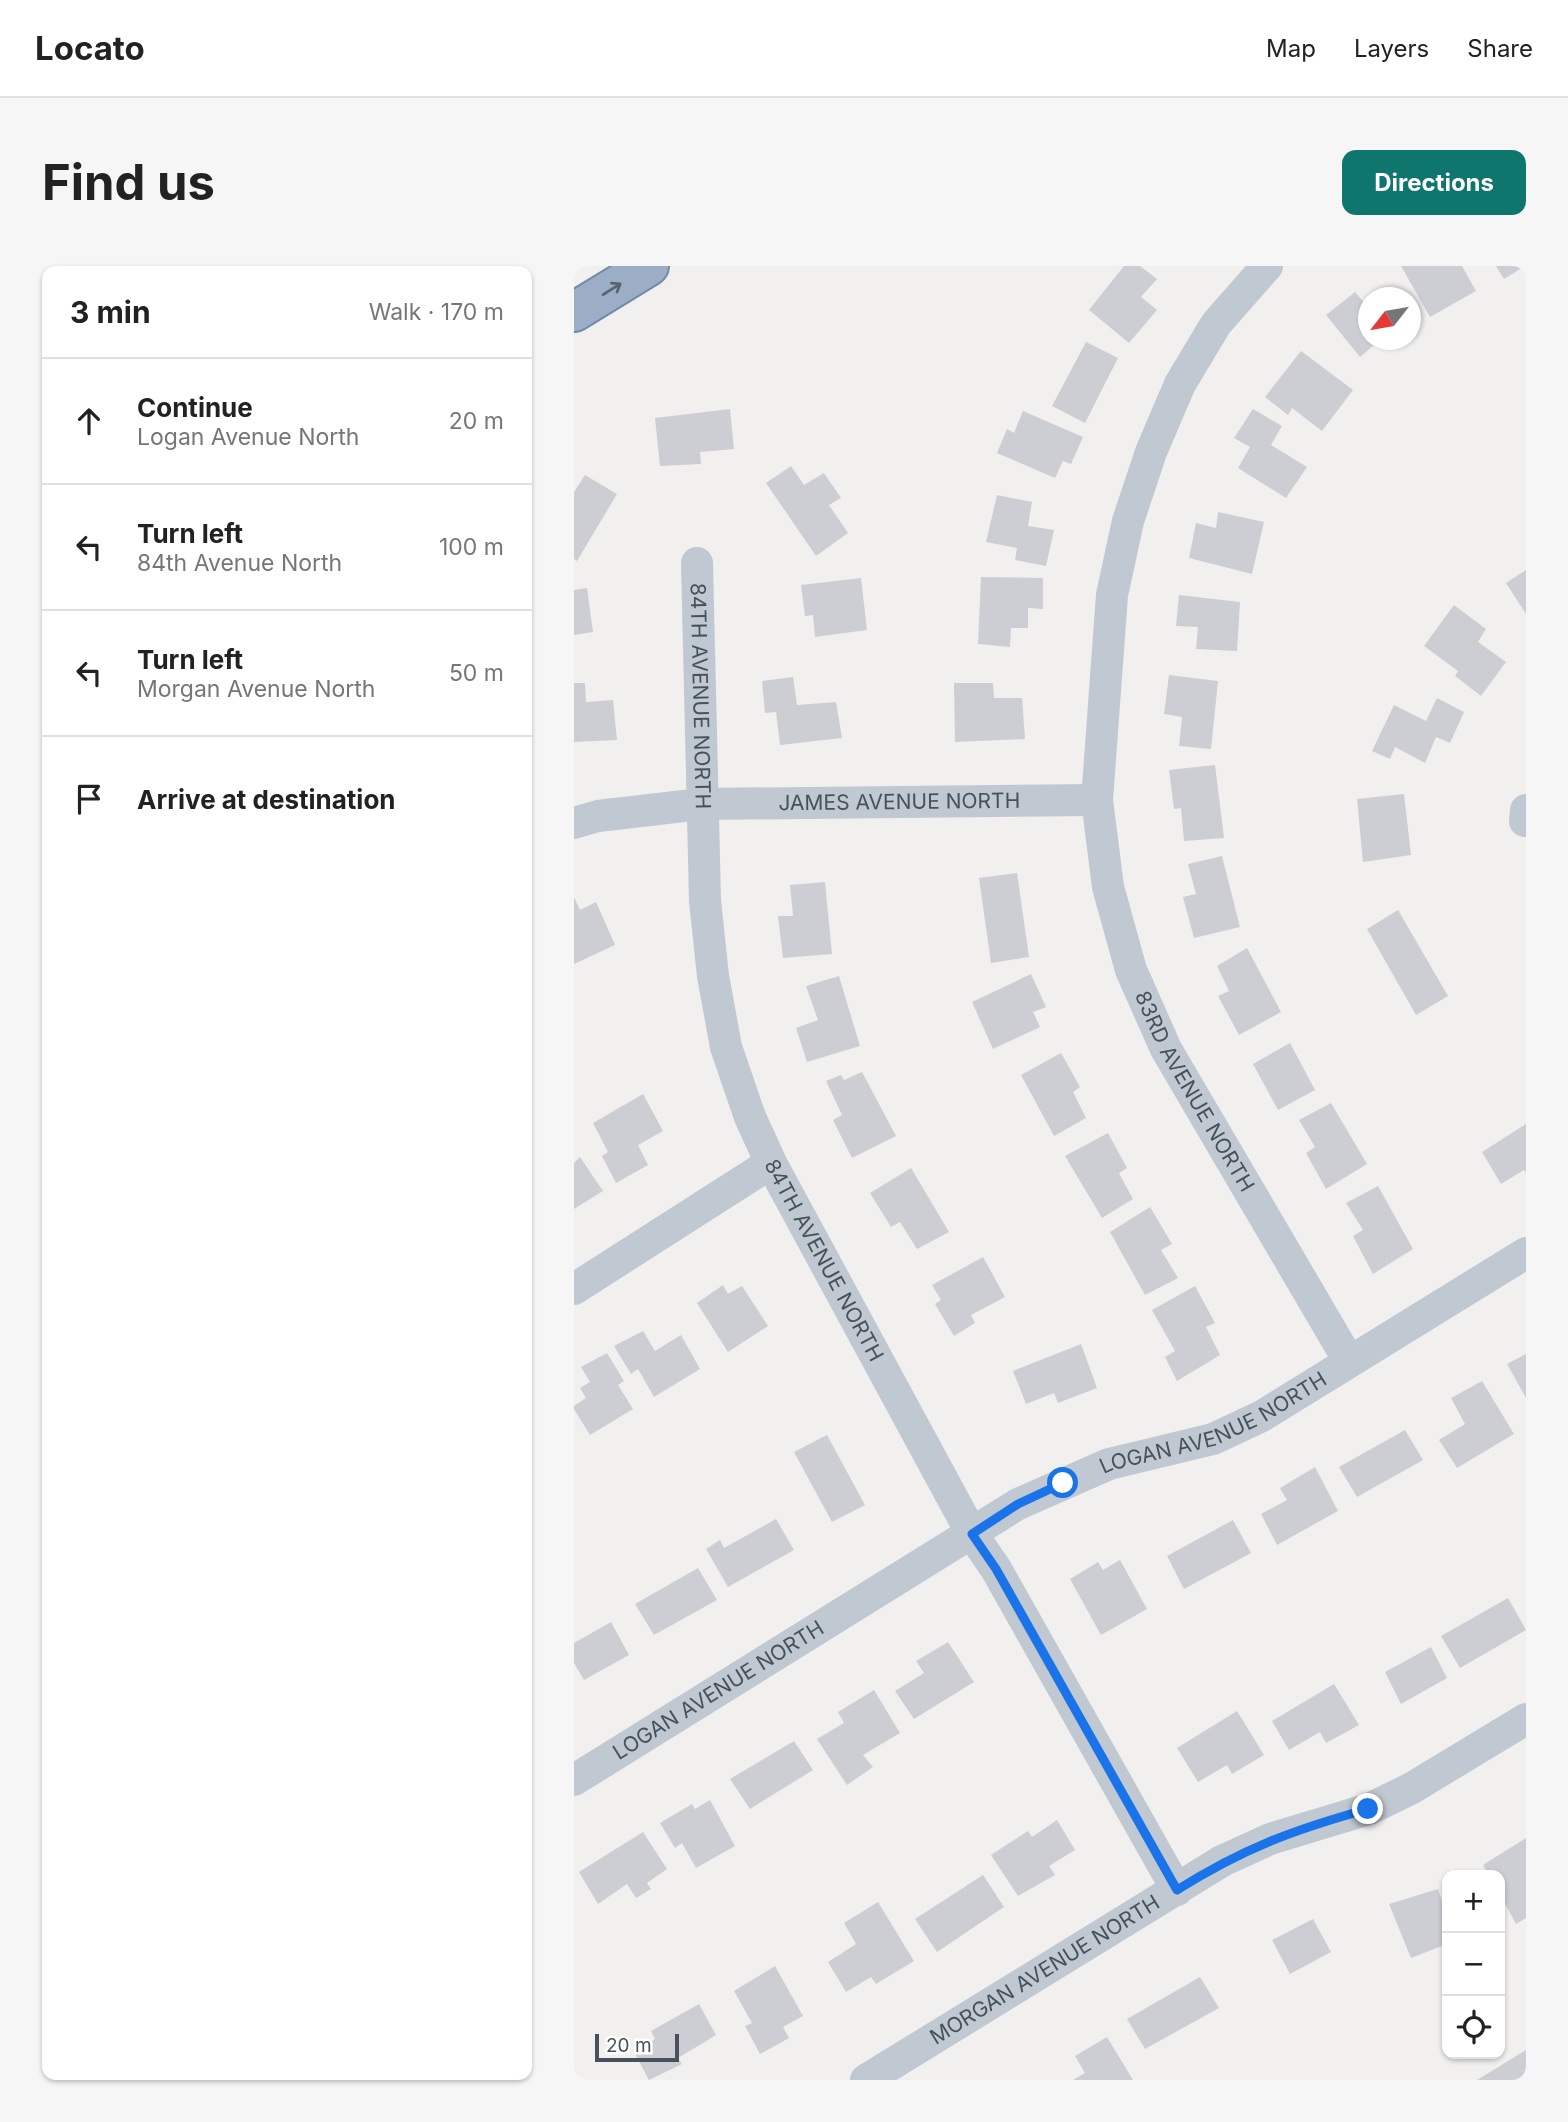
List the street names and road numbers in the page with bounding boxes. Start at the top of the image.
street label: 84TH AVENUE NORTH [685,582,716,809]
street label: JAMES AVENUE NORTH [778,788,1020,815]
street label: 83RD AVENUE NORTH [1130,987,1260,1196]
street label: 84TH AVENUE NORTH [759,1155,889,1366]
street label: LOGAN AVENUE NORTH [1096,1366,1331,1479]
street label: LOGAN AVENUE NORTH [608,1615,828,1765]
street label: MORGAN AVENUE NORTH [925,1890,1164,2050]

